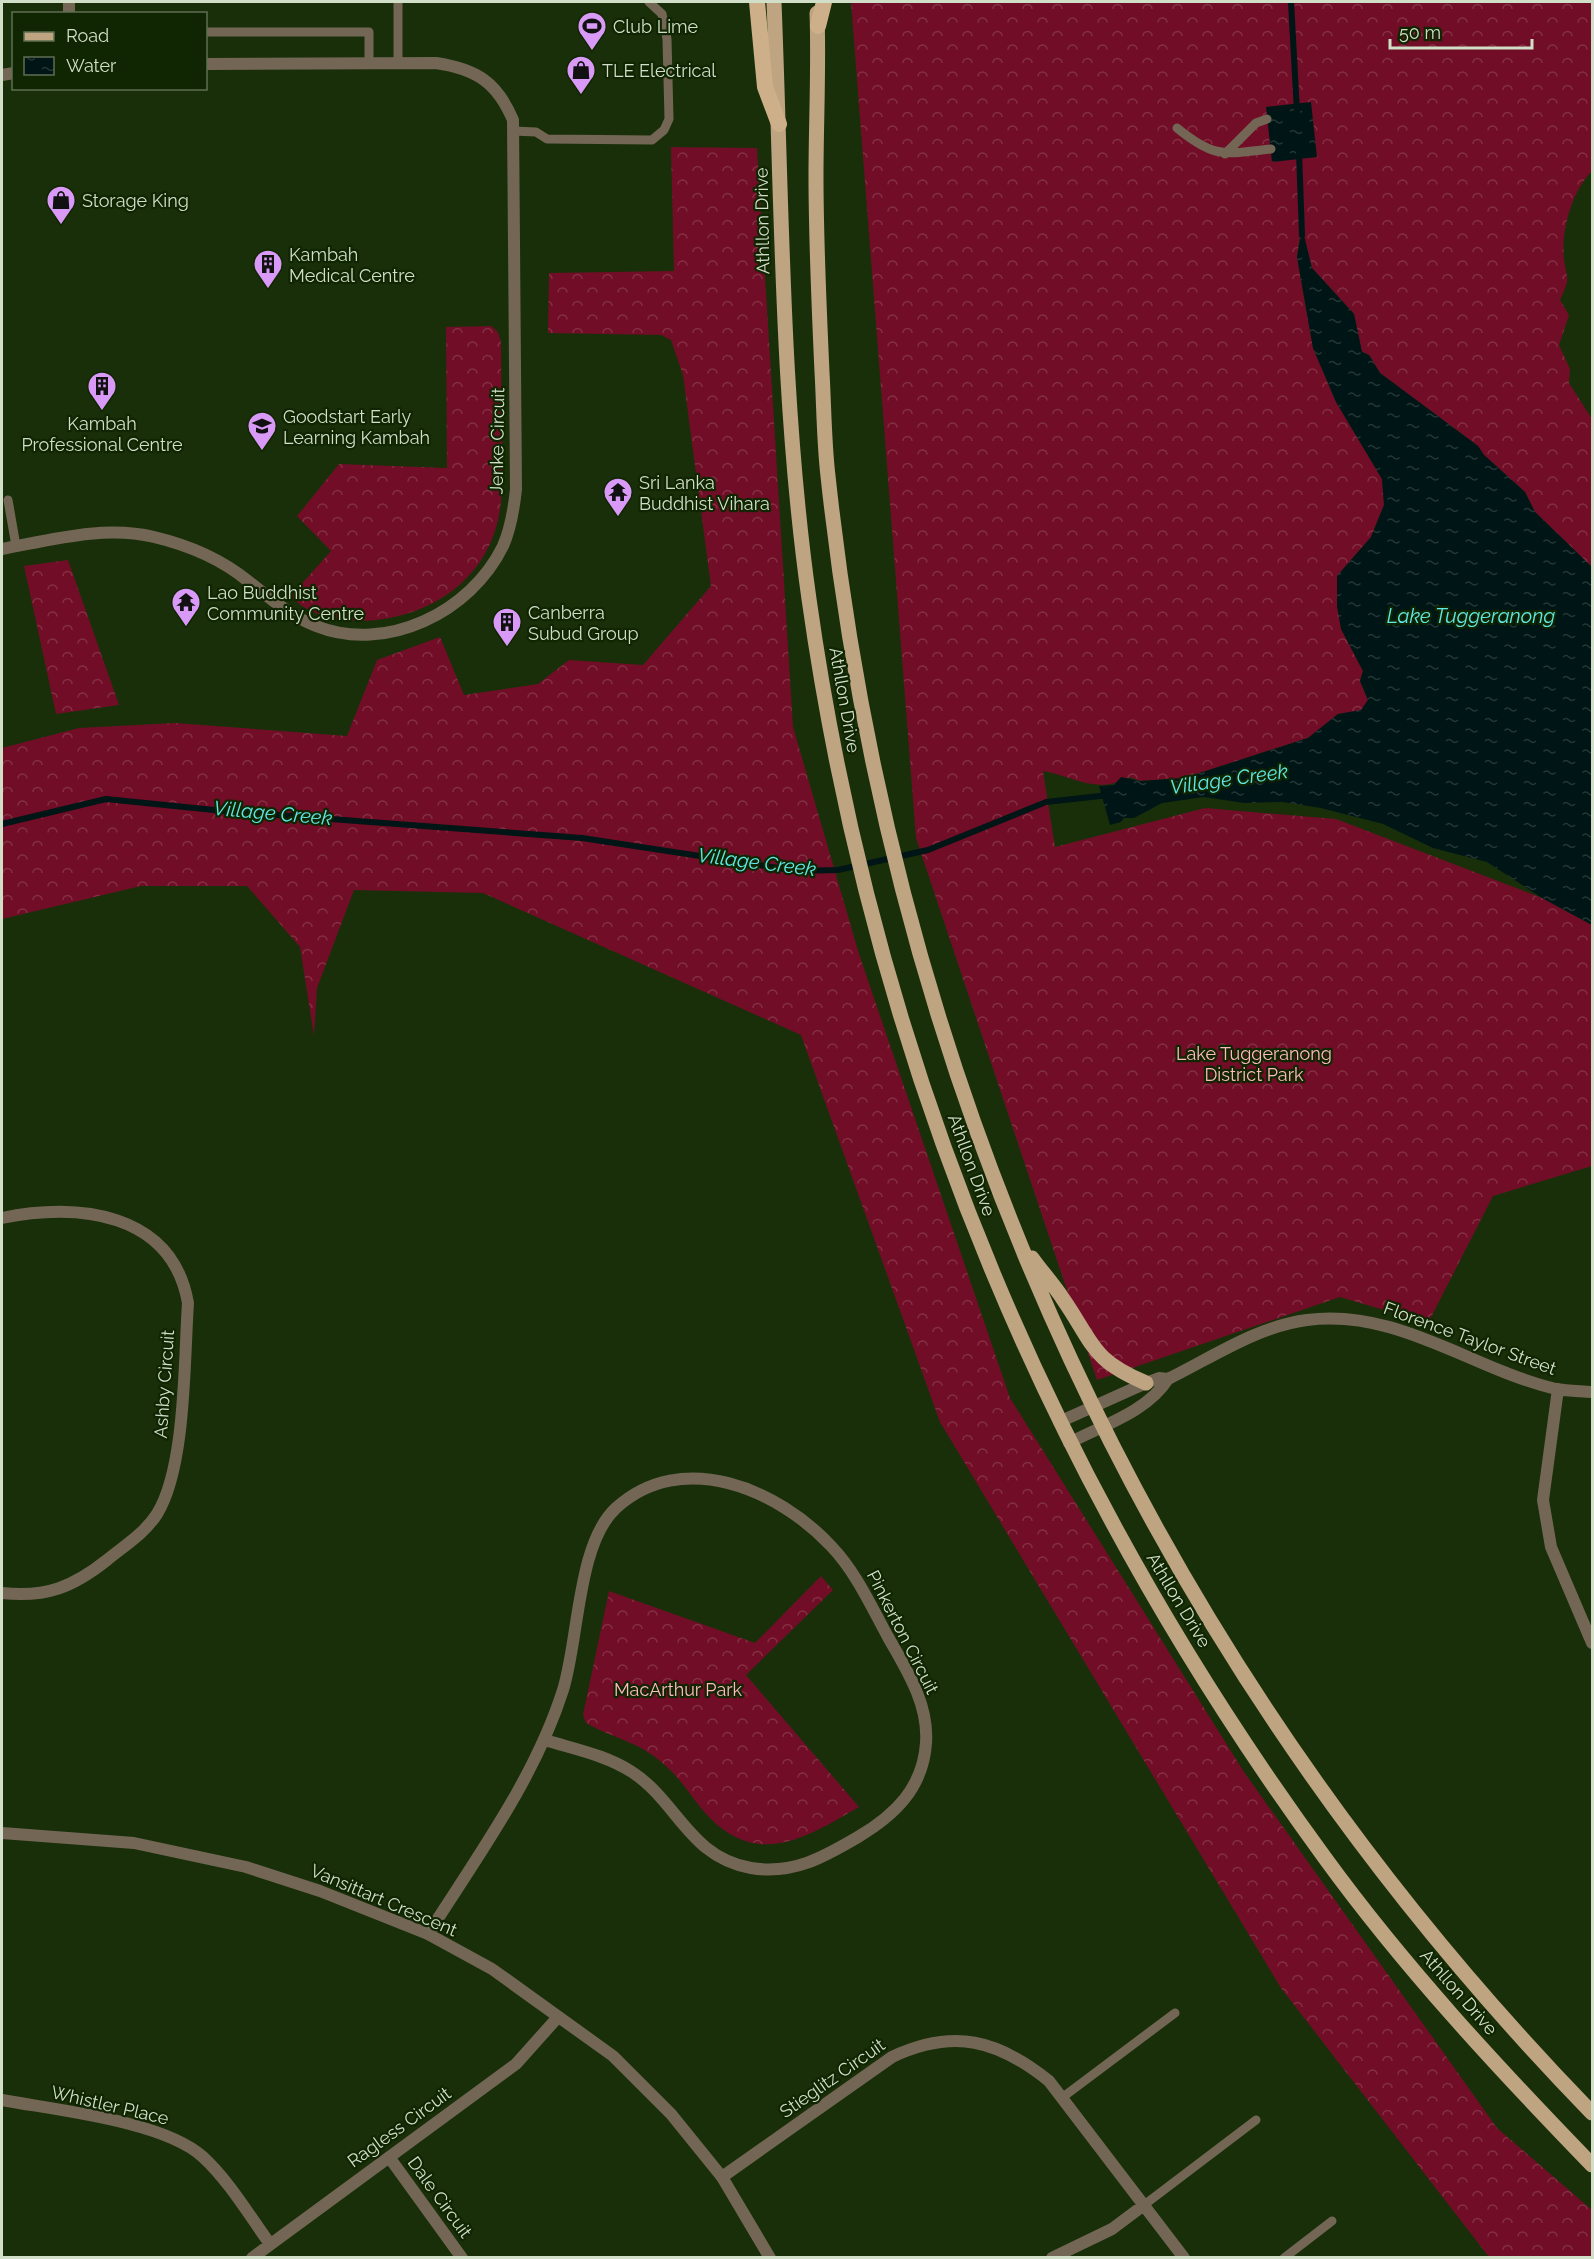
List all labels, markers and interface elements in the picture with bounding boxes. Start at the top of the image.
sports icon: Club Lime [576,10,608,52]
legend [12,12,207,90]
scale bar [1390,12,1532,50]
place label: Club Lime [613,16,699,37]
text: 50 m [1399,22,1441,43]
text: Road [66,25,109,46]
shop icon: TLE Electrical [565,54,597,96]
text: Water [66,55,117,76]
place label: TLE Electrical [602,60,716,81]
street label: Athllon Drive [751,167,773,275]
shop icon: Storage King [45,184,77,226]
place label: Storage King [82,190,189,211]
place label: Kambah Medical Centre [289,244,415,286]
building icon: Kambah Medical Centre [252,248,284,290]
building icon: Kambah Professional Centre [86,370,118,412]
street label: Jenke Circuit [486,388,508,494]
place label: Goodstart Early Learning Kambah [283,406,430,448]
school or university icon: Goodstart Early Learning Kambah [246,410,278,452]
place label: Kambah Professional Centre [21,413,183,455]
place label: Sri Lanka Buddhist Vihara [639,472,770,514]
temple icon: Sri Lanka Buddhist Vihara [602,476,634,518]
place label: Lao Buddhist Community Centre [207,582,365,624]
temple icon: Lao Buddhist Community Centre [170,586,202,628]
place label: Canberra Subud Group [528,602,639,644]
water label: Lake Tuggeranong [1387,604,1555,628]
building icon: Canberra Subud Group [491,606,523,648]
street label: Athllon Drive [825,646,865,755]
water label: Village Creek [1168,759,1290,799]
water label: Village Creek [213,796,334,830]
water label: Village Creek [696,843,818,881]
park label: Lake Tuggeranong District Park [1176,1043,1332,1085]
street label: Athllon Drive [944,1111,1000,1219]
street label: Florence Taylor Street [1381,1297,1559,1379]
street label: Ashby Circuit [150,1329,178,1439]
street label: Athllon Drive [1142,1549,1216,1652]
street label: Pinkerton Circuit [863,1567,943,1697]
park label: MacArthur Park [614,1679,743,1700]
street label: Vansittart Crescent [307,1860,461,1940]
street label: Athllon Drive [1416,1945,1502,2040]
street label: Stieglitz Circuit [775,2034,889,2122]
street label: Whistler Place [49,2081,171,2129]
street label: Ragless Circuit [343,2082,455,2172]
street label: Dale Circuit [403,2152,477,2242]

